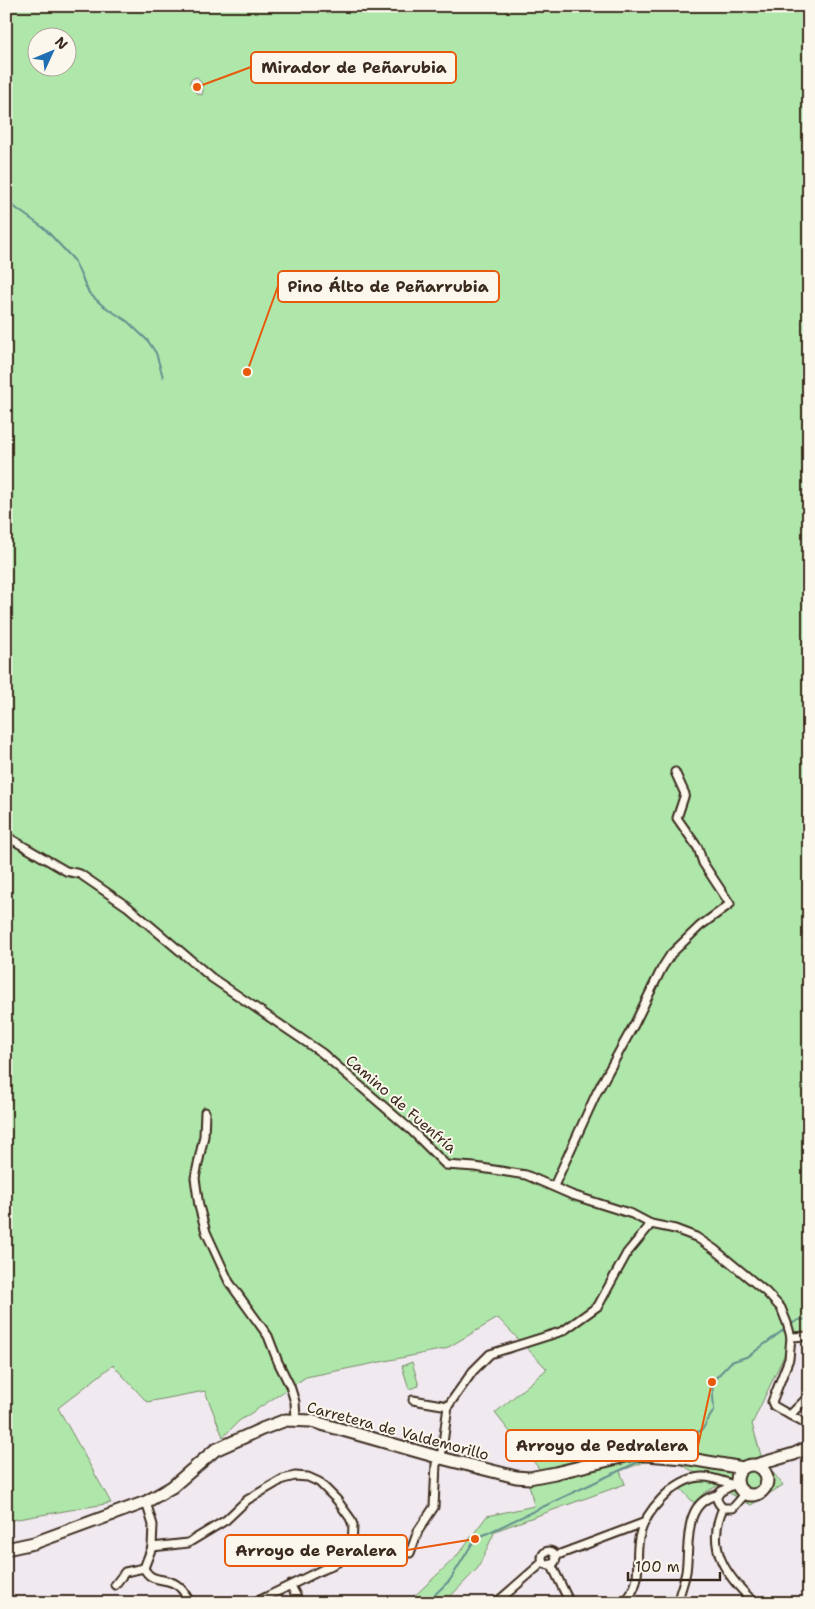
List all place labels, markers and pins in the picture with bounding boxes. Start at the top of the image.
callout: Mirador de Peñarubia [251,52,456,83]
callout: Pino Álto de Peñarrubia [278,271,499,302]
callout: Arroyo de Pedralera [506,1430,698,1461]
callout: Arroyo de Peralera [225,1535,407,1566]

